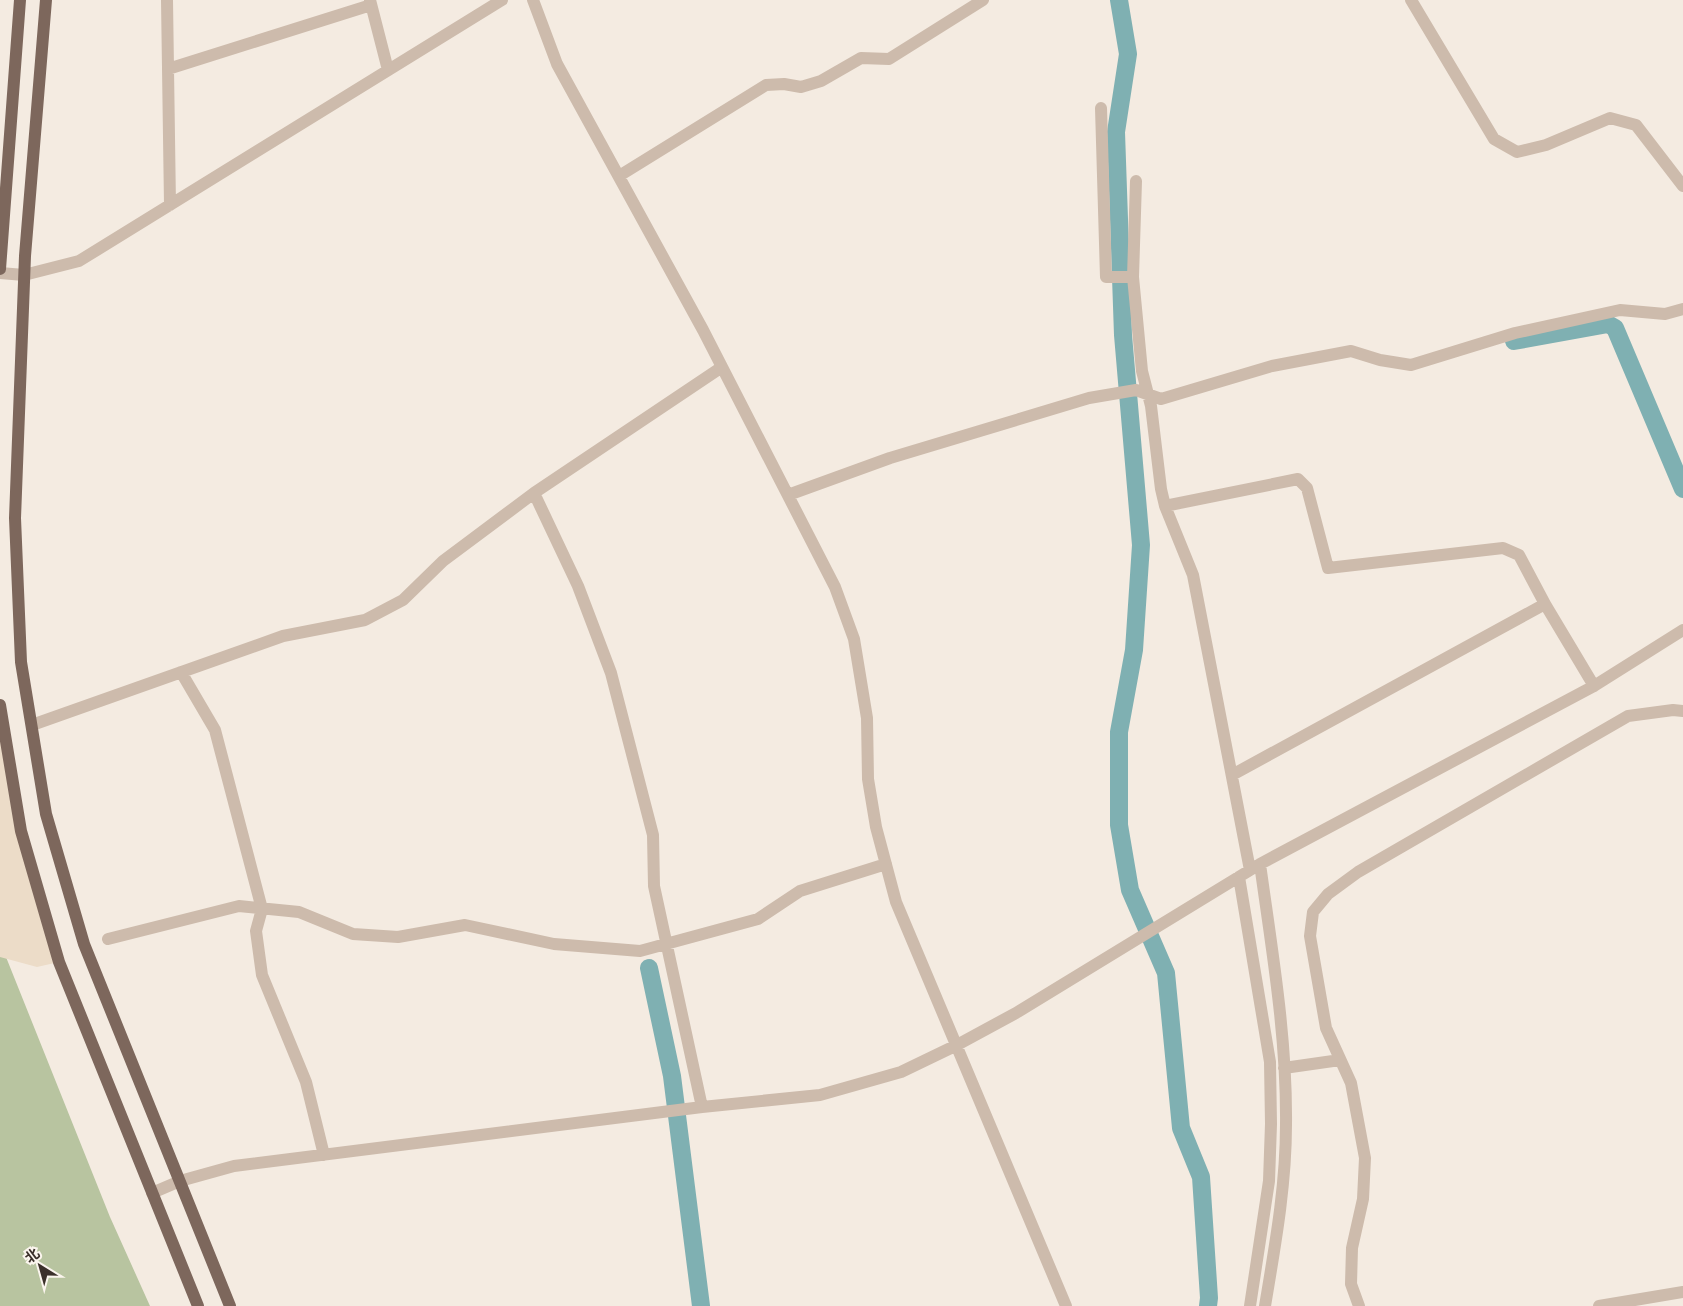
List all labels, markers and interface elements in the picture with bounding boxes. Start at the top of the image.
north arrow [15,1241,65,1291]
text: 北 [22,1245,43,1266]

